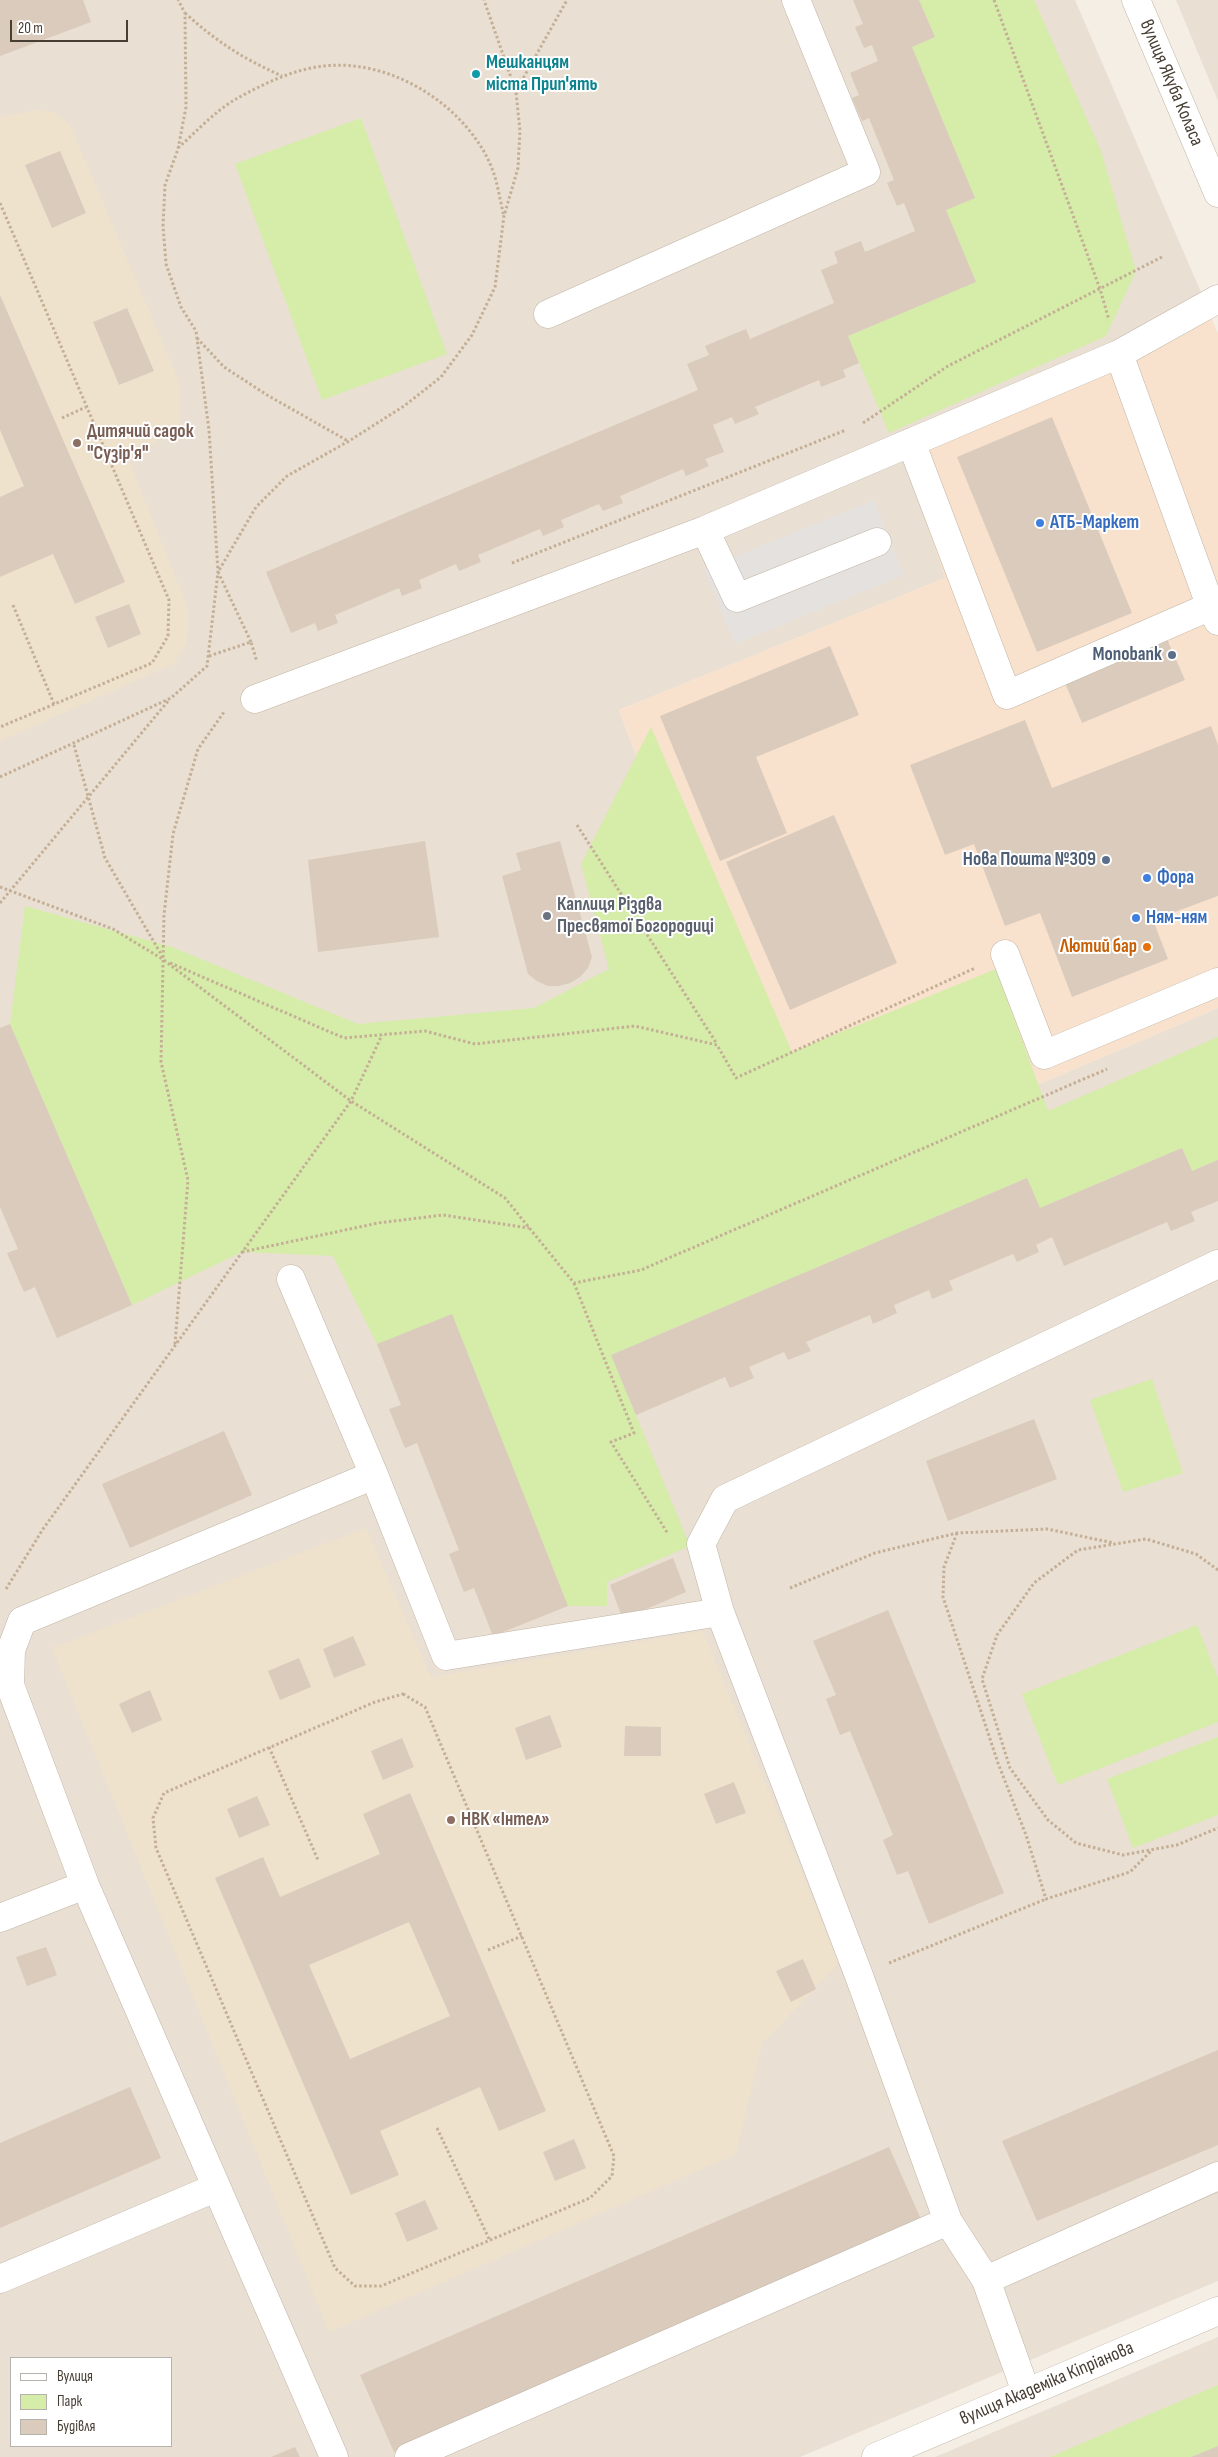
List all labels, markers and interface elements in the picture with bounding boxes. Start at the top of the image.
scale bar [12,10,130,42]
street label: вулиця Якуба Коласа [1134,17,1208,149]
text: 20 m [18,19,43,38]
place label: Мешканцям міста Прип'ять [486,52,597,96]
marker: Мешканцям міста Прип'ять [470,68,482,80]
place label: Дитячий садок "Сузір'я" [87,421,194,465]
marker: Дитячий садок "Сузір'я" [71,437,83,449]
place label: АТБ-Маркет [1050,512,1139,534]
marker: АТБ-Маркет [1034,517,1046,529]
place label: Monobank [1092,644,1162,666]
marker: Monobank [1166,649,1178,661]
place label: Нова Пошта №309 [963,849,1096,871]
marker: Нова Пошта №309 [1100,854,1112,866]
place label: Фора [1157,867,1194,889]
marker: Фора [1141,872,1153,884]
place label: Каплиця Різдва Пресвятої Богородиці [557,894,714,938]
place label: Ням-ням [1146,907,1207,929]
marker: Каплиця Різдва Пресвятої Богородиці [541,910,553,922]
marker: Ням-ням [1130,912,1142,924]
place label: Лютий бар [1060,936,1137,958]
marker: Лютий бар [1141,941,1153,953]
place label: НВК «Інтел» [461,1809,550,1831]
marker: НВК «Інтел» [445,1814,457,1826]
street label: вулиця Академіка Кіпріанова [957,2337,1137,2431]
legend [10,2357,172,2447]
text: Вулиця [57,2367,93,2386]
text: Парк [57,2392,82,2411]
text: Будівля [57,2417,95,2436]

